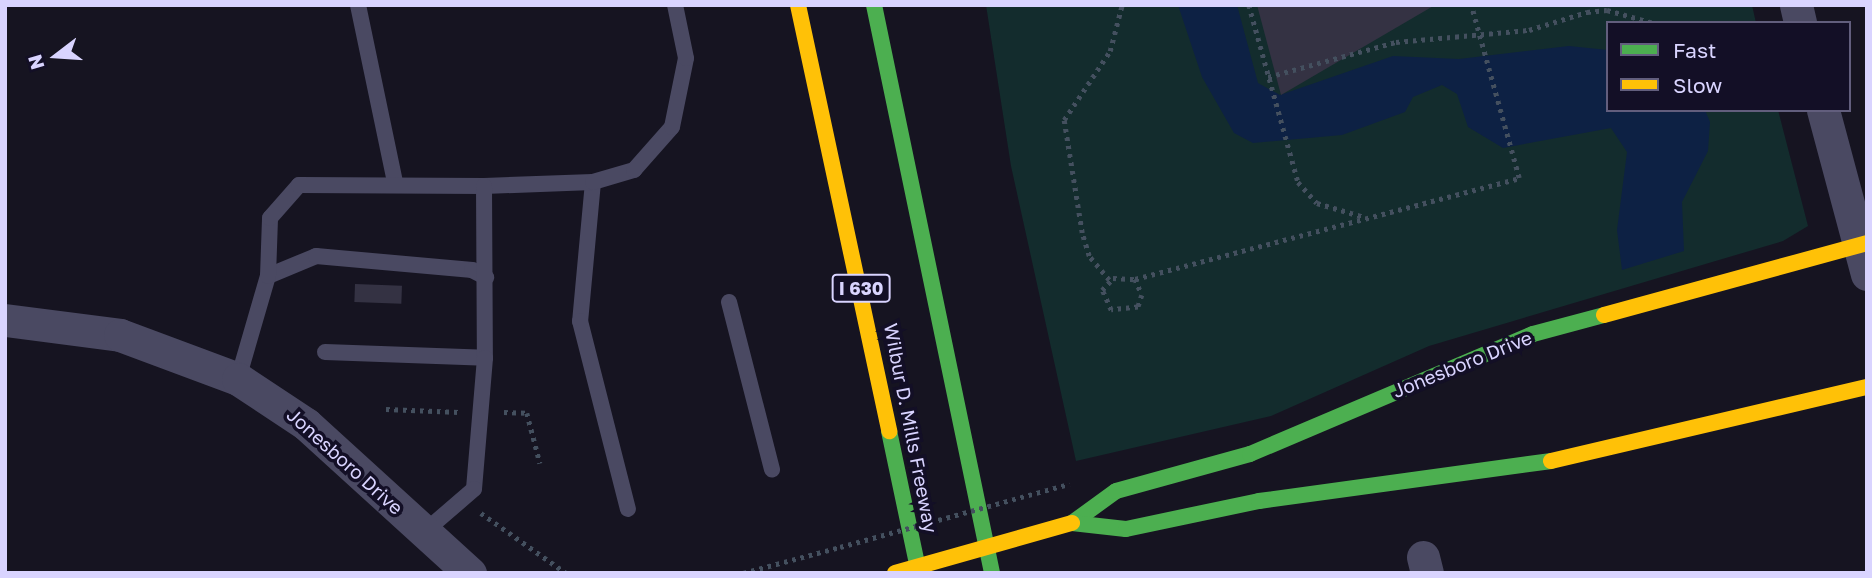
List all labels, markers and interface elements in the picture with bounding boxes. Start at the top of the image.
north arrow [21,21,91,91]
legend [1606,21,1851,112]
text: Fast [1673,37,1716,63]
text: N [22,52,49,73]
text: Slow [1673,72,1722,98]
road number: I 630 [831,274,891,302]
street label: Wilbur D. Mills Freeway [879,321,943,535]
street label: Jonesboro Drive [1389,326,1535,402]
street label: Jonesboro Drive [282,403,408,519]

